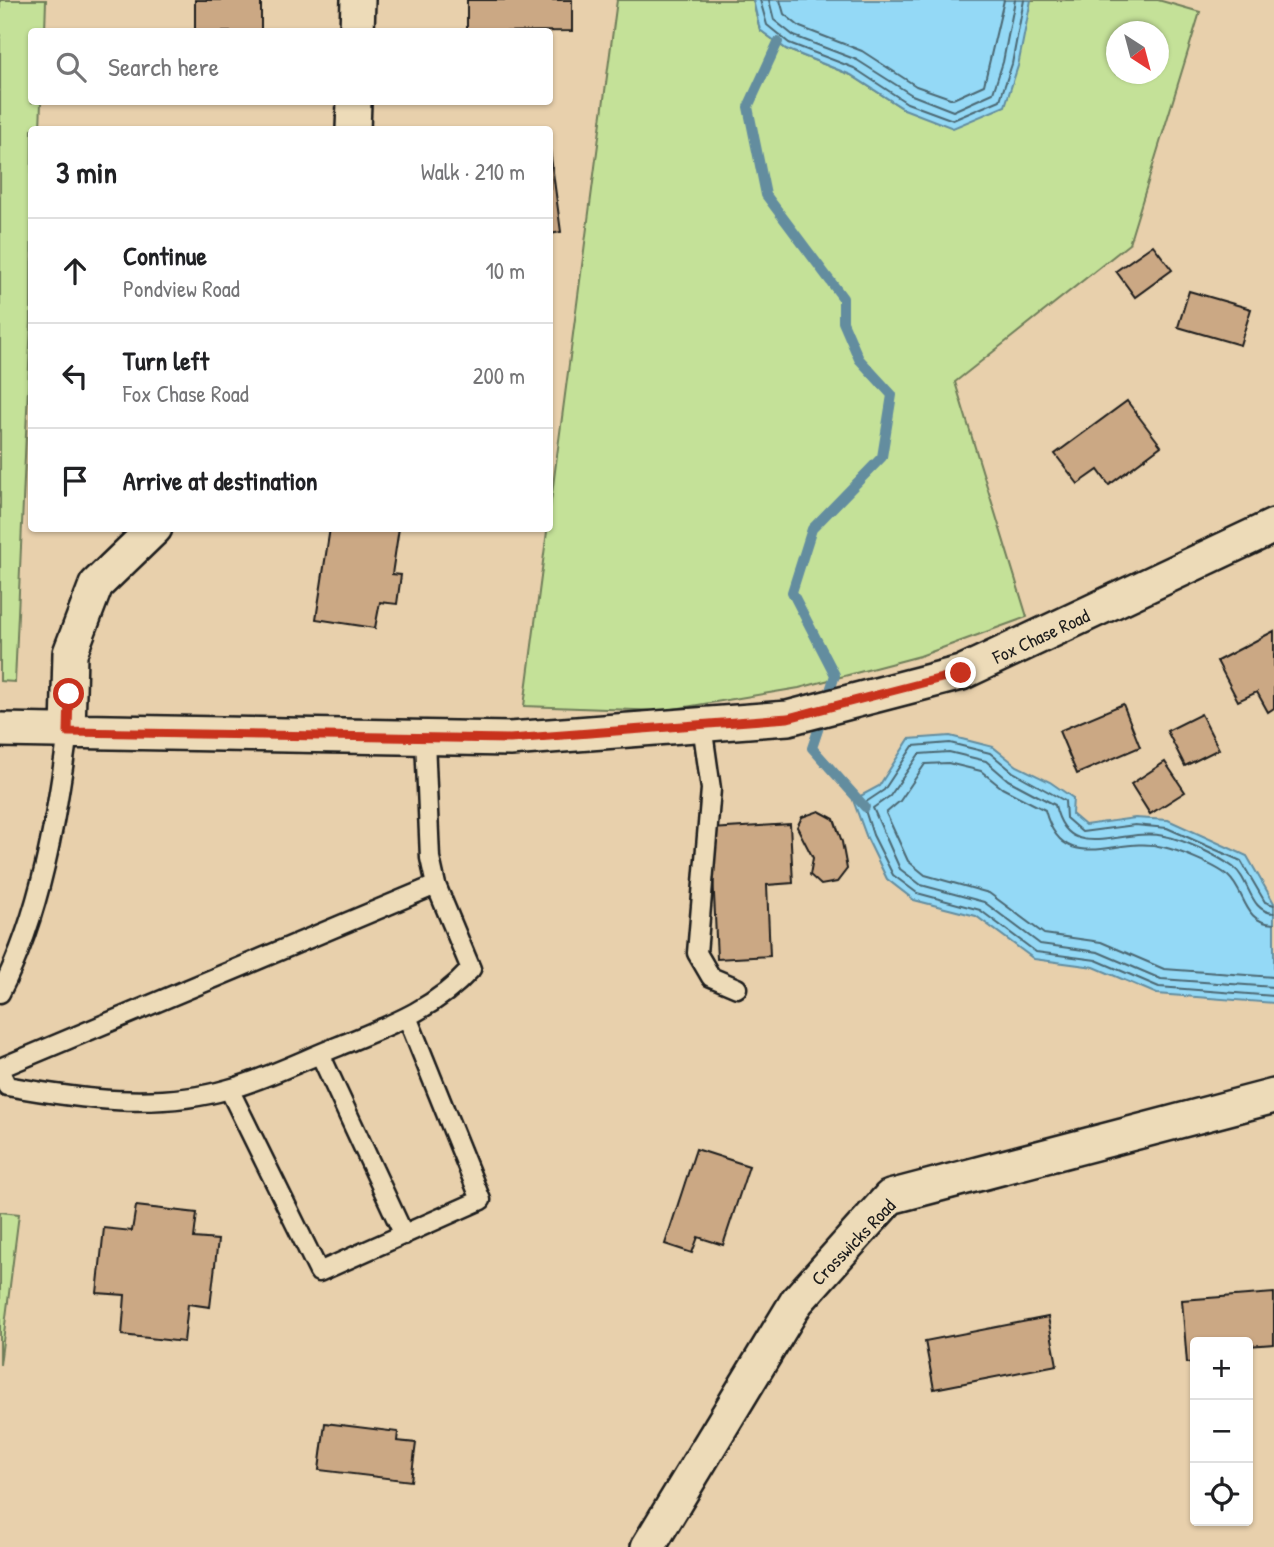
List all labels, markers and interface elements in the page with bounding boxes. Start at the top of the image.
north arrow [1106,21,1169,84]
search box [28,28,553,105]
icon: search [52,48,90,86]
text: Search here [108,49,219,84]
text: 3 min [56,152,117,192]
text: Walk · 210 m [421,156,525,187]
text: Continue [123,238,207,273]
icon: ahead [56,252,94,290]
text: 10 m [485,255,525,286]
text: Pondview Road [123,273,240,304]
text: Turn left [123,343,209,378]
icon: left [56,357,94,395]
text: 200 m [473,360,525,391]
text: Fox Chase Road [123,378,249,409]
icon: arrive [56,462,94,500]
text: Arrive at destination [123,463,318,498]
street label: Fox Chase Road [988,602,1094,670]
route end [945,657,976,688]
route start [53,678,84,709]
street label: Crosswicks Road [805,1193,901,1291]
map controls [1190,1337,1253,1526]
button: + [1190,1337,1253,1400]
button: − [1190,1400,1253,1463]
button: locate [1190,1463,1253,1526]

